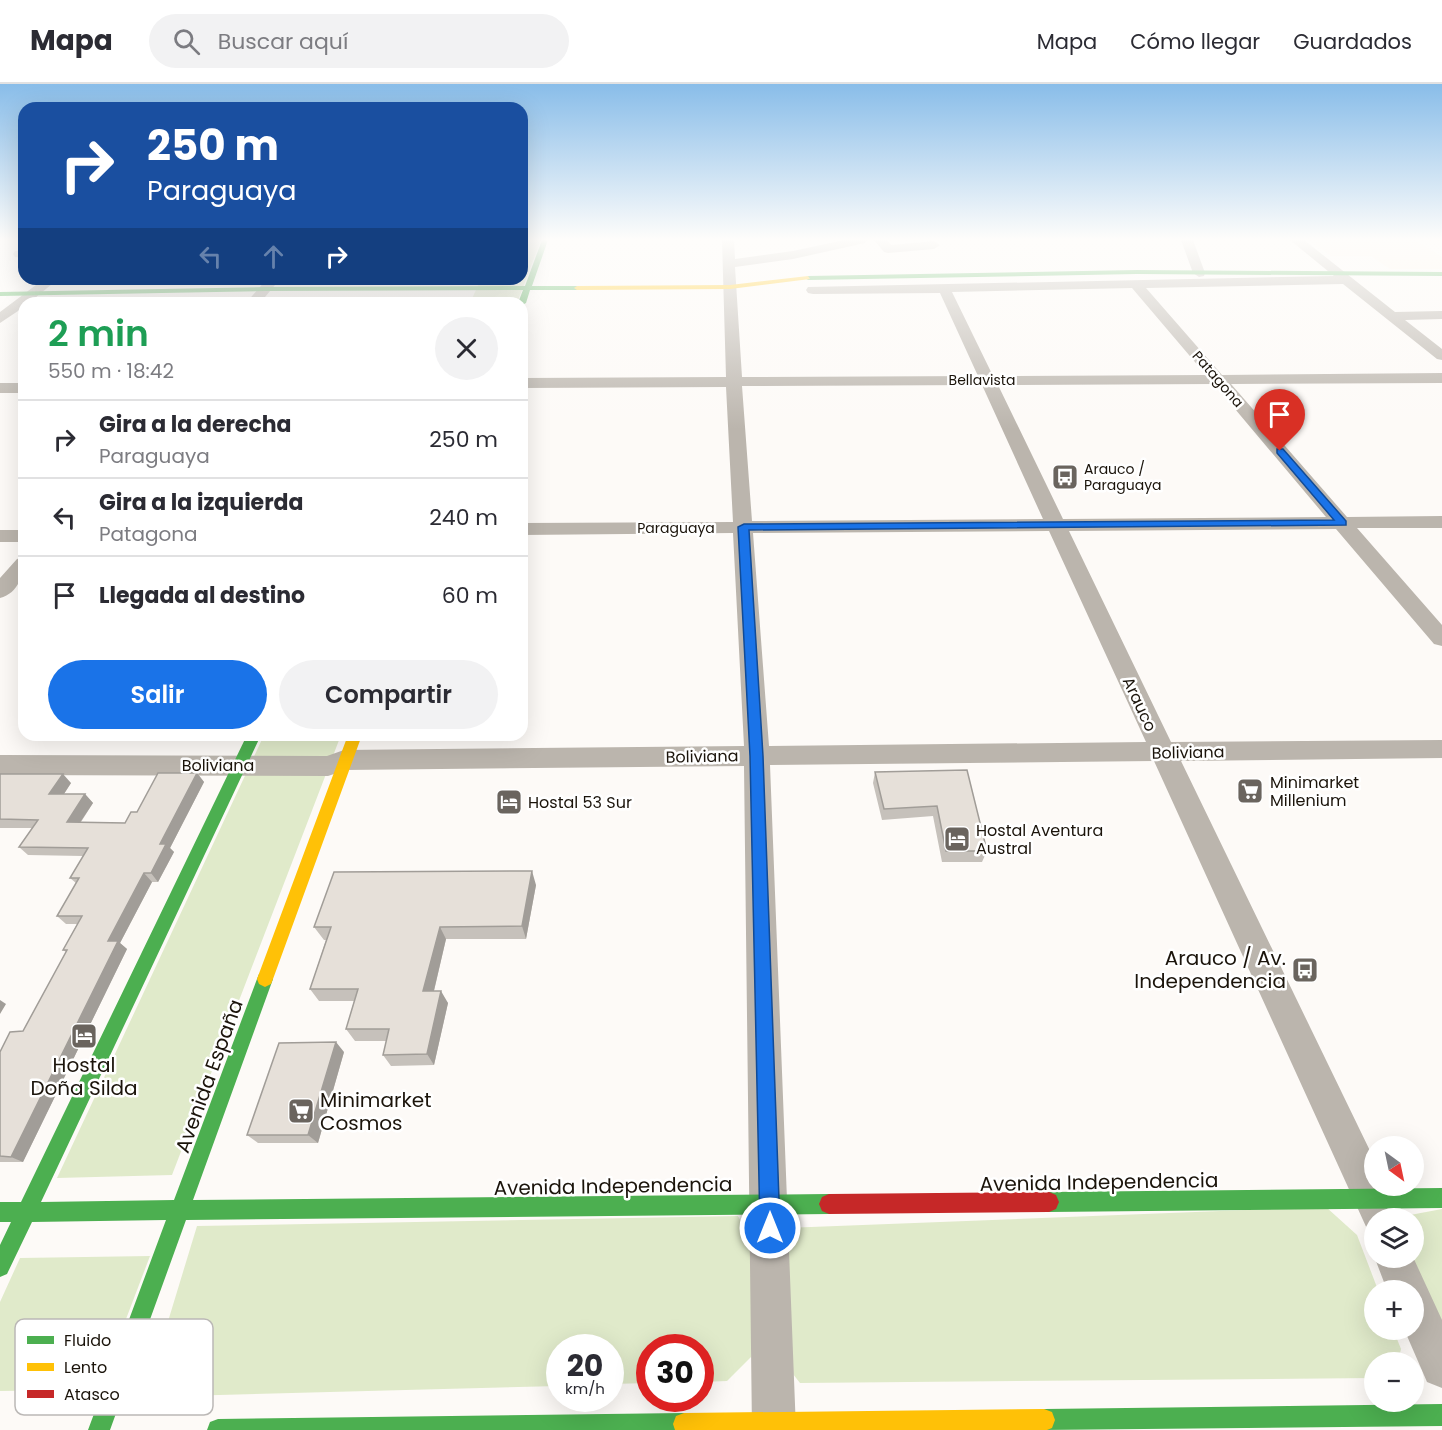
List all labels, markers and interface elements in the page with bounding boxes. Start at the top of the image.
search box [149,14,569,68]
text: Mapa [30,21,113,60]
icon: search [170,25,203,58]
text: Buscar aquí [218,26,348,57]
text: Mapa [1037,27,1097,56]
text: Cómo llegar [1130,27,1260,56]
text: Guardados [1293,27,1412,56]
text: 250 m [147,116,279,175]
icon: right [48,126,126,204]
text: Paraguaya [147,172,296,209]
icon: left [194,240,227,273]
icon: ahead [257,240,290,273]
icon: right [320,240,353,273]
text: 2 min [48,308,149,359]
button: close [435,317,498,380]
street label: Patagona [1188,346,1248,412]
text: 550 m · 18:42 [48,357,174,385]
street label: Bellavista [949,370,1015,390]
pin [1254,389,1305,451]
icon: arrive [1263,398,1296,431]
text: Gira a la derecha [99,409,292,440]
icon: right [48,423,81,456]
text: 250 m [429,424,498,455]
text: Paraguaya [99,442,210,470]
place label: Arauco / Paraguaya [1084,459,1162,495]
bus stop icon: Arauco / Paraguaya [1050,462,1080,492]
text: Gira a la izquierda [99,487,303,518]
icon: left [48,501,81,534]
text: 240 m [429,502,498,533]
street label: Paraguaya [637,518,715,538]
text: Patagona [99,520,198,548]
icon: arrive [48,579,81,612]
text: Llegada al destino [99,580,305,611]
text: 60 m [442,580,498,611]
button: Salir [48,660,267,729]
button: Compartir [279,660,498,729]
street label: Arauco [1117,673,1162,735]
street label: Boliviana [1151,740,1225,765]
street label: Boliviana [665,744,739,769]
street label: Boliviana [182,754,254,777]
place label: Minimarket Millenium [1270,771,1359,812]
supermarket icon: Minimarket Millenium [1235,776,1265,806]
hotel icon: Hostal 53 Sur [494,787,524,817]
place label: Hostal 53 Sur [528,791,632,814]
place label: Hostal Aventura Austral [976,819,1103,860]
hotel icon: Hostal Aventura Austral [942,824,972,854]
place label: Arauco / Av. Independencia [1134,944,1286,995]
bus stop icon: Arauco / Av. Independencia [1290,955,1320,985]
street label: Avenida España [168,995,250,1157]
hotel icon: Hostal Doña Silda [69,1021,99,1051]
place label: Hostal Doña Silda [30,1051,138,1102]
place label: Minimarket Cosmos [320,1086,431,1137]
supermarket icon: Minimarket Cosmos [286,1096,316,1126]
north arrow [1364,1136,1424,1196]
map controls [1364,1136,1424,1412]
street label: Avenida Independencia [979,1166,1219,1198]
street label: Avenida Independencia [493,1170,733,1202]
position arrow [738,1196,802,1260]
button: layers [1364,1208,1424,1268]
button: + [1364,1280,1424,1340]
legend [15,1319,213,1415]
text: Fluido [64,1329,111,1352]
speed limit sign: 30 [636,1334,714,1412]
text: 20 [567,1344,603,1387]
button: − [1364,1352,1424,1412]
text: Lento [64,1356,107,1379]
text: km/h [565,1378,605,1399]
text: Atasco [64,1383,120,1406]

